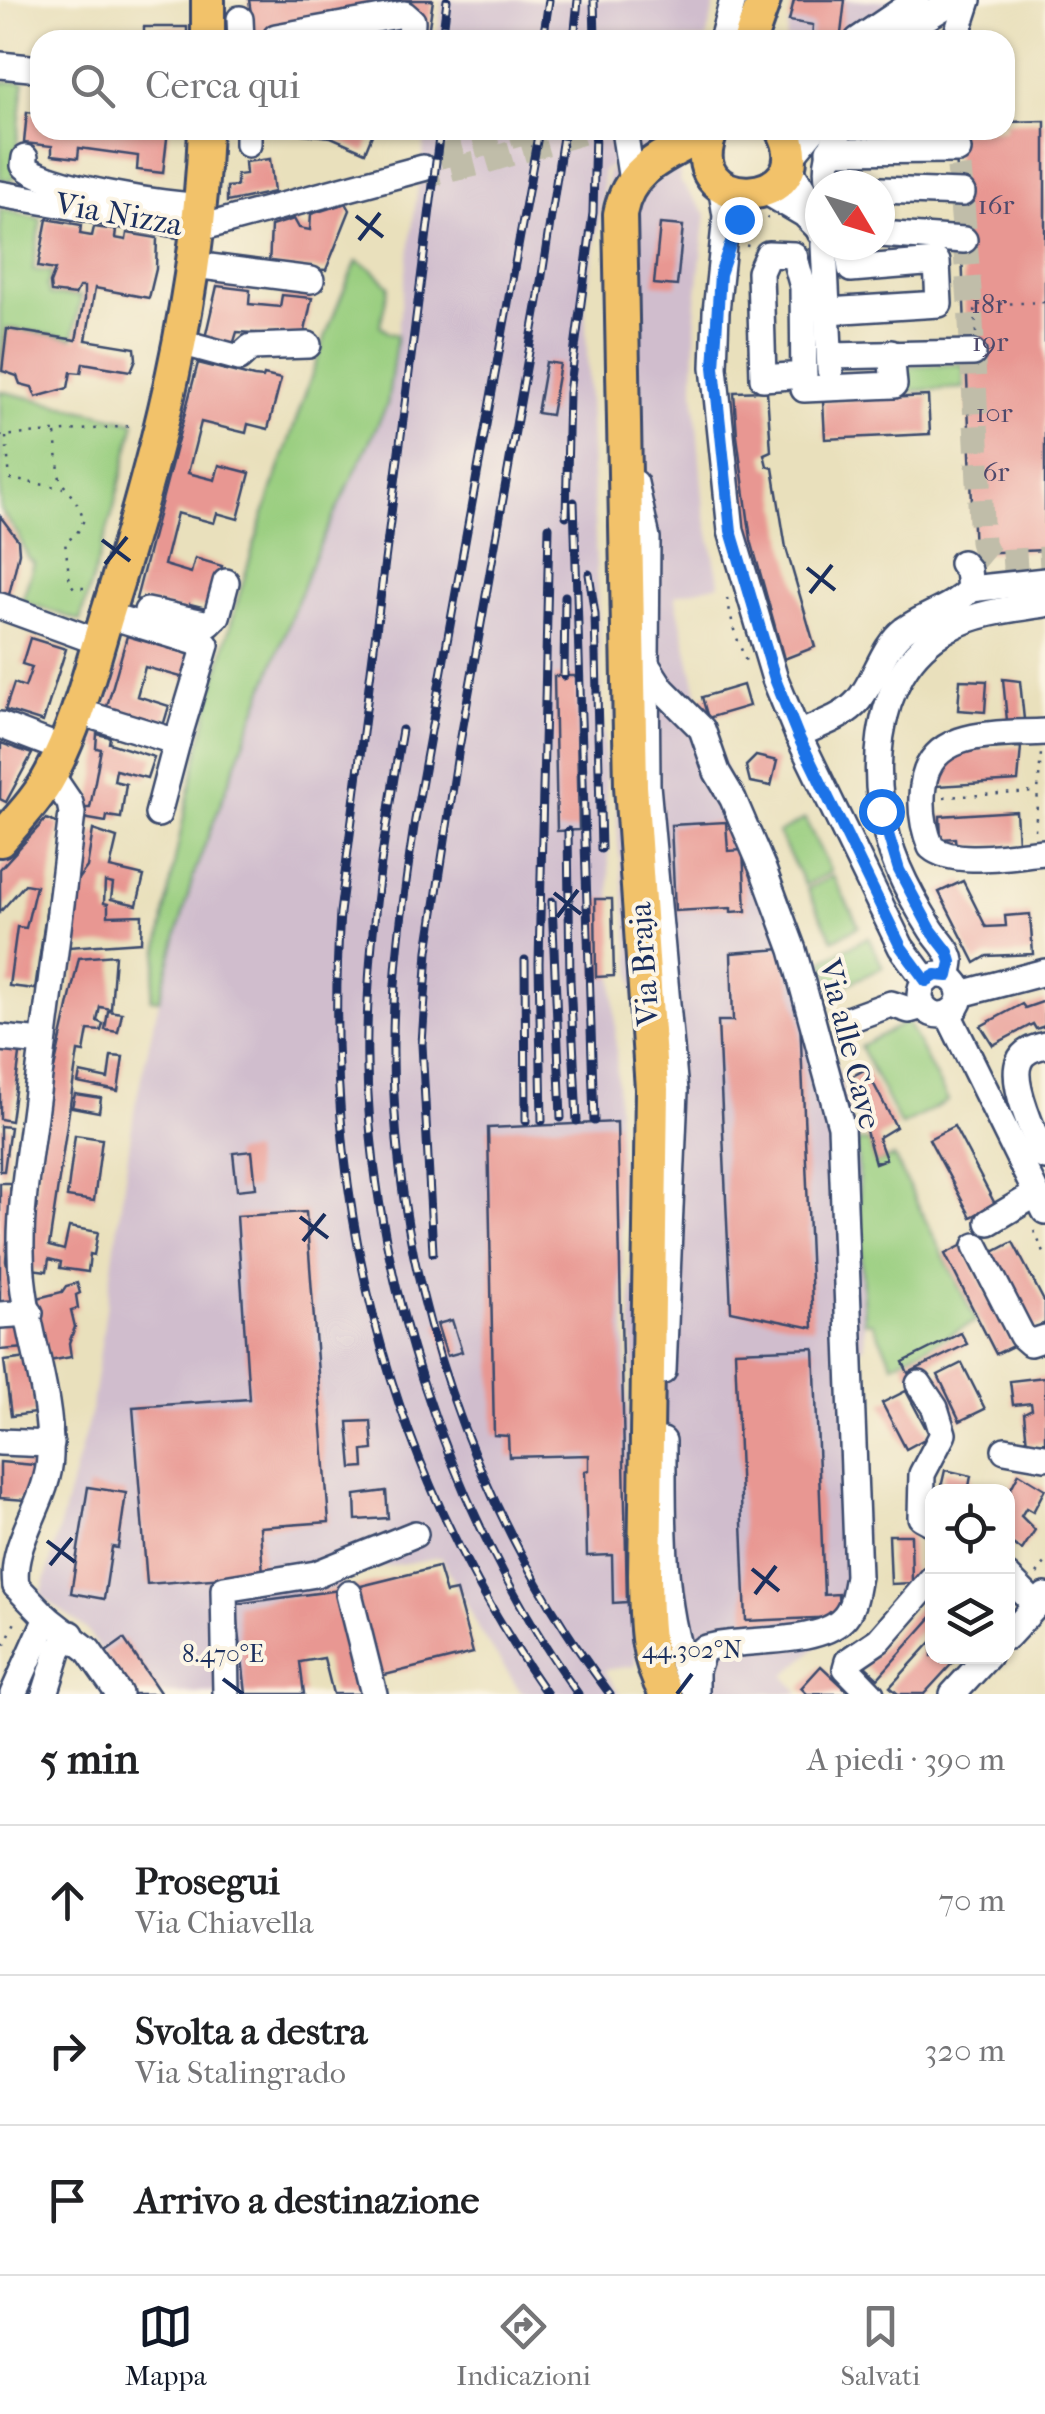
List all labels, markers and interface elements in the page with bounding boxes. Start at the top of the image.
search box [30,30,1015,140]
icon: search [65,58,120,113]
text: Cerca qui [145,63,300,108]
north arrow [805,170,895,260]
street label: Via Nizza [52,184,187,244]
house number: 16r [978,188,1015,221]
route end [717,197,763,243]
house number: 18r [971,287,1007,320]
house number: 19r [972,325,1008,358]
house number: 10r [975,396,1013,429]
house number: 6r [982,455,1010,488]
route start [859,789,905,835]
street label: Via Braja [621,900,667,1028]
street label: Via alle Cave [811,954,889,1133]
map controls [925,1484,1015,1664]
button: locate [925,1484,1015,1574]
button: layers [925,1574,1015,1664]
text: 44.302°N [642,1635,742,1664]
text: 8.470°E [182,1639,264,1668]
text: 5 min [40,1735,139,1784]
text: A piedi · 390 m [807,1741,1005,1778]
text: Prosegui [135,1859,280,1904]
icon: ahead [40,1873,95,1928]
text: 70 m [939,1882,1005,1919]
text: Via Chiavella [135,1904,314,1941]
text: Svolta a destra [135,2009,367,2054]
icon: right [40,2023,95,2078]
text: 320 m [924,2032,1005,2069]
text: Via Stalingrado [135,2054,346,2091]
icon: arrive [40,2173,95,2228]
text: Arrivo a destinazione [135,2178,479,2223]
tab: Mappa [125,2299,207,2392]
tab: Indicazioni [456,2299,591,2392]
tab: Salvati [840,2299,920,2392]

